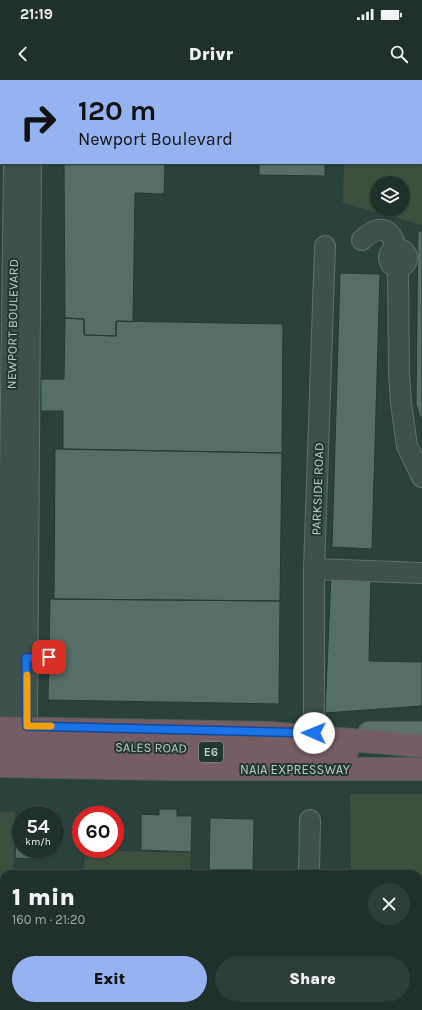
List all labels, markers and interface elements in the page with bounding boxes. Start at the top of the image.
text: 21:19 [20,5,53,23]
icon: back [12,43,34,65]
text: Drivr [189,43,233,65]
icon: search [388,43,410,65]
text: 120 m [78,94,156,127]
icon: right [12,96,64,148]
text: Newport Boulevard [78,128,233,150]
map controls [370,176,410,216]
button: layers [370,176,410,216]
street label: NEWPORT BOULEVARD [4,259,21,389]
street label: PARKSIDE ROAD [308,442,327,536]
pin [32,640,66,674]
icon: arrive [38,646,60,668]
position arrow [293,712,335,754]
street label: SALES ROAD [115,739,187,756]
road number: E6 [199,742,223,762]
street label: NAIA EXPRESSWAY [240,762,350,777]
speed limit sign: 60 [72,806,124,858]
text: 54 [26,815,50,838]
text: km/h [25,836,51,848]
text: 1 min [12,883,75,911]
button: close [368,883,410,925]
text: 160 m · 21:20 [12,912,85,927]
button: Exit [12,956,207,1002]
button: Share [215,956,410,1002]

